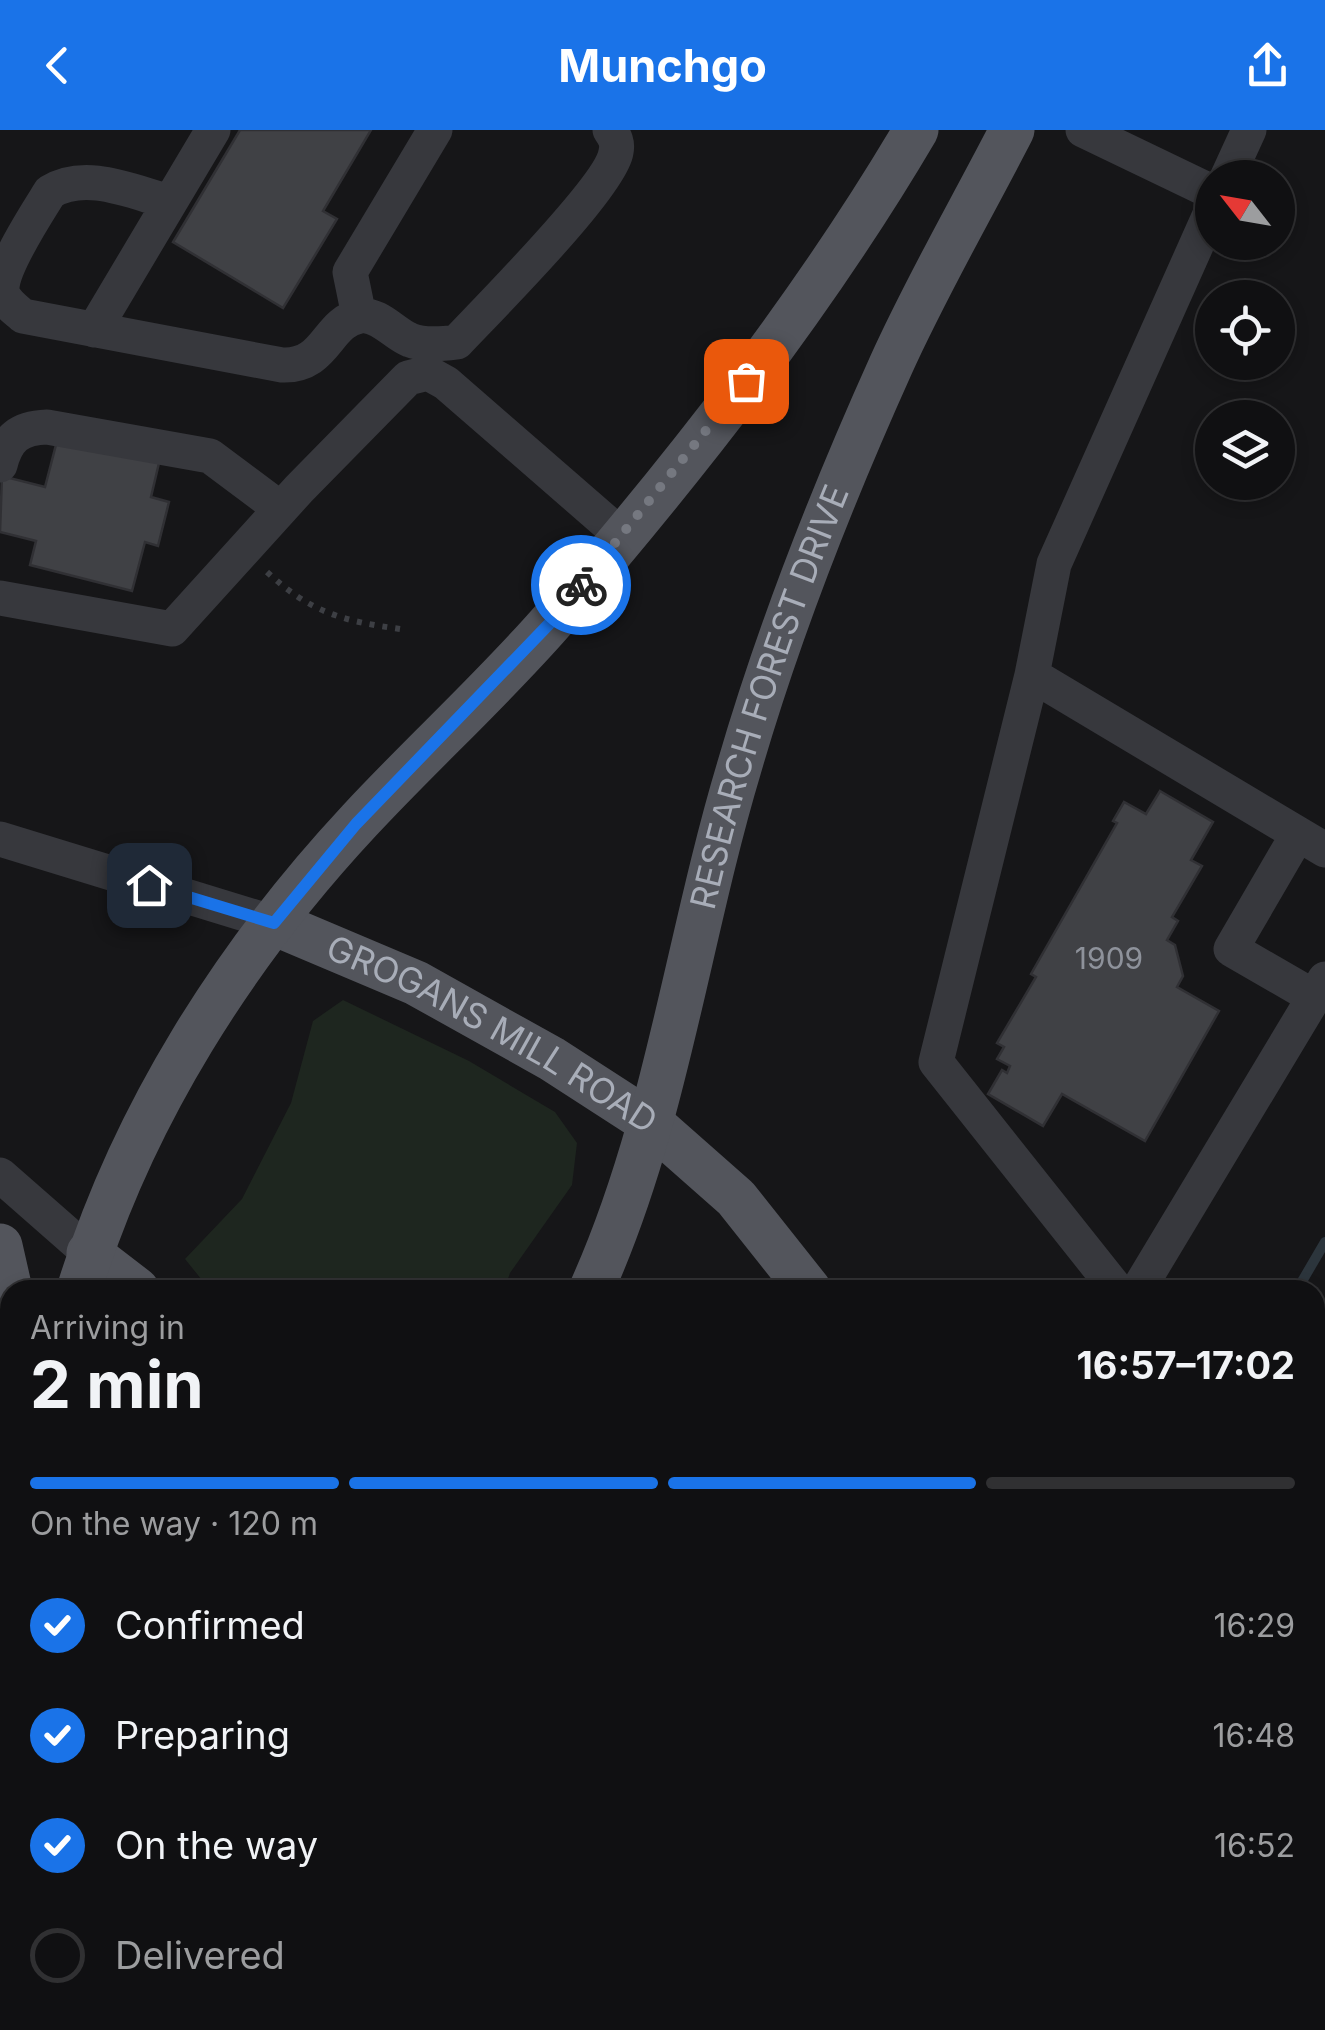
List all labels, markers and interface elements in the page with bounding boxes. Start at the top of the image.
icon: back [30,38,85,93]
text: Munchgo [558,38,767,93]
icon: share [1240,38,1295,93]
north arrow [1195,160,1295,260]
map controls [1195,160,1295,500]
button: locate [1195,280,1295,380]
pin [704,339,789,424]
icon: bag [719,354,774,409]
button: layers [1195,400,1295,500]
street label: RESEARCH FOREST DRIVE [681,478,857,913]
courier [531,535,631,635]
icon: bike [554,558,609,613]
pin [107,843,192,928]
icon: home [122,858,177,913]
street label: GROGANS MILL ROAD [321,926,665,1141]
house number: 1909 [1075,940,1143,976]
text: Arriving in [30,1308,185,1347]
text: 16:57–17:02 [1076,1342,1295,1388]
text: 2 min [30,1345,204,1424]
text: On the way · 120 m [30,1504,318,1543]
icon: check [30,1598,85,1653]
text: Confirmed [115,1602,305,1648]
text: 16:29 [1214,1606,1295,1645]
icon: check [30,1708,85,1763]
text: Preparing [115,1712,290,1758]
text: 16:48 [1212,1716,1295,1755]
icon: check [30,1818,85,1873]
text: On the way [115,1822,318,1868]
text: 16:52 [1214,1826,1295,1865]
text: Delivered [115,1932,285,1978]

